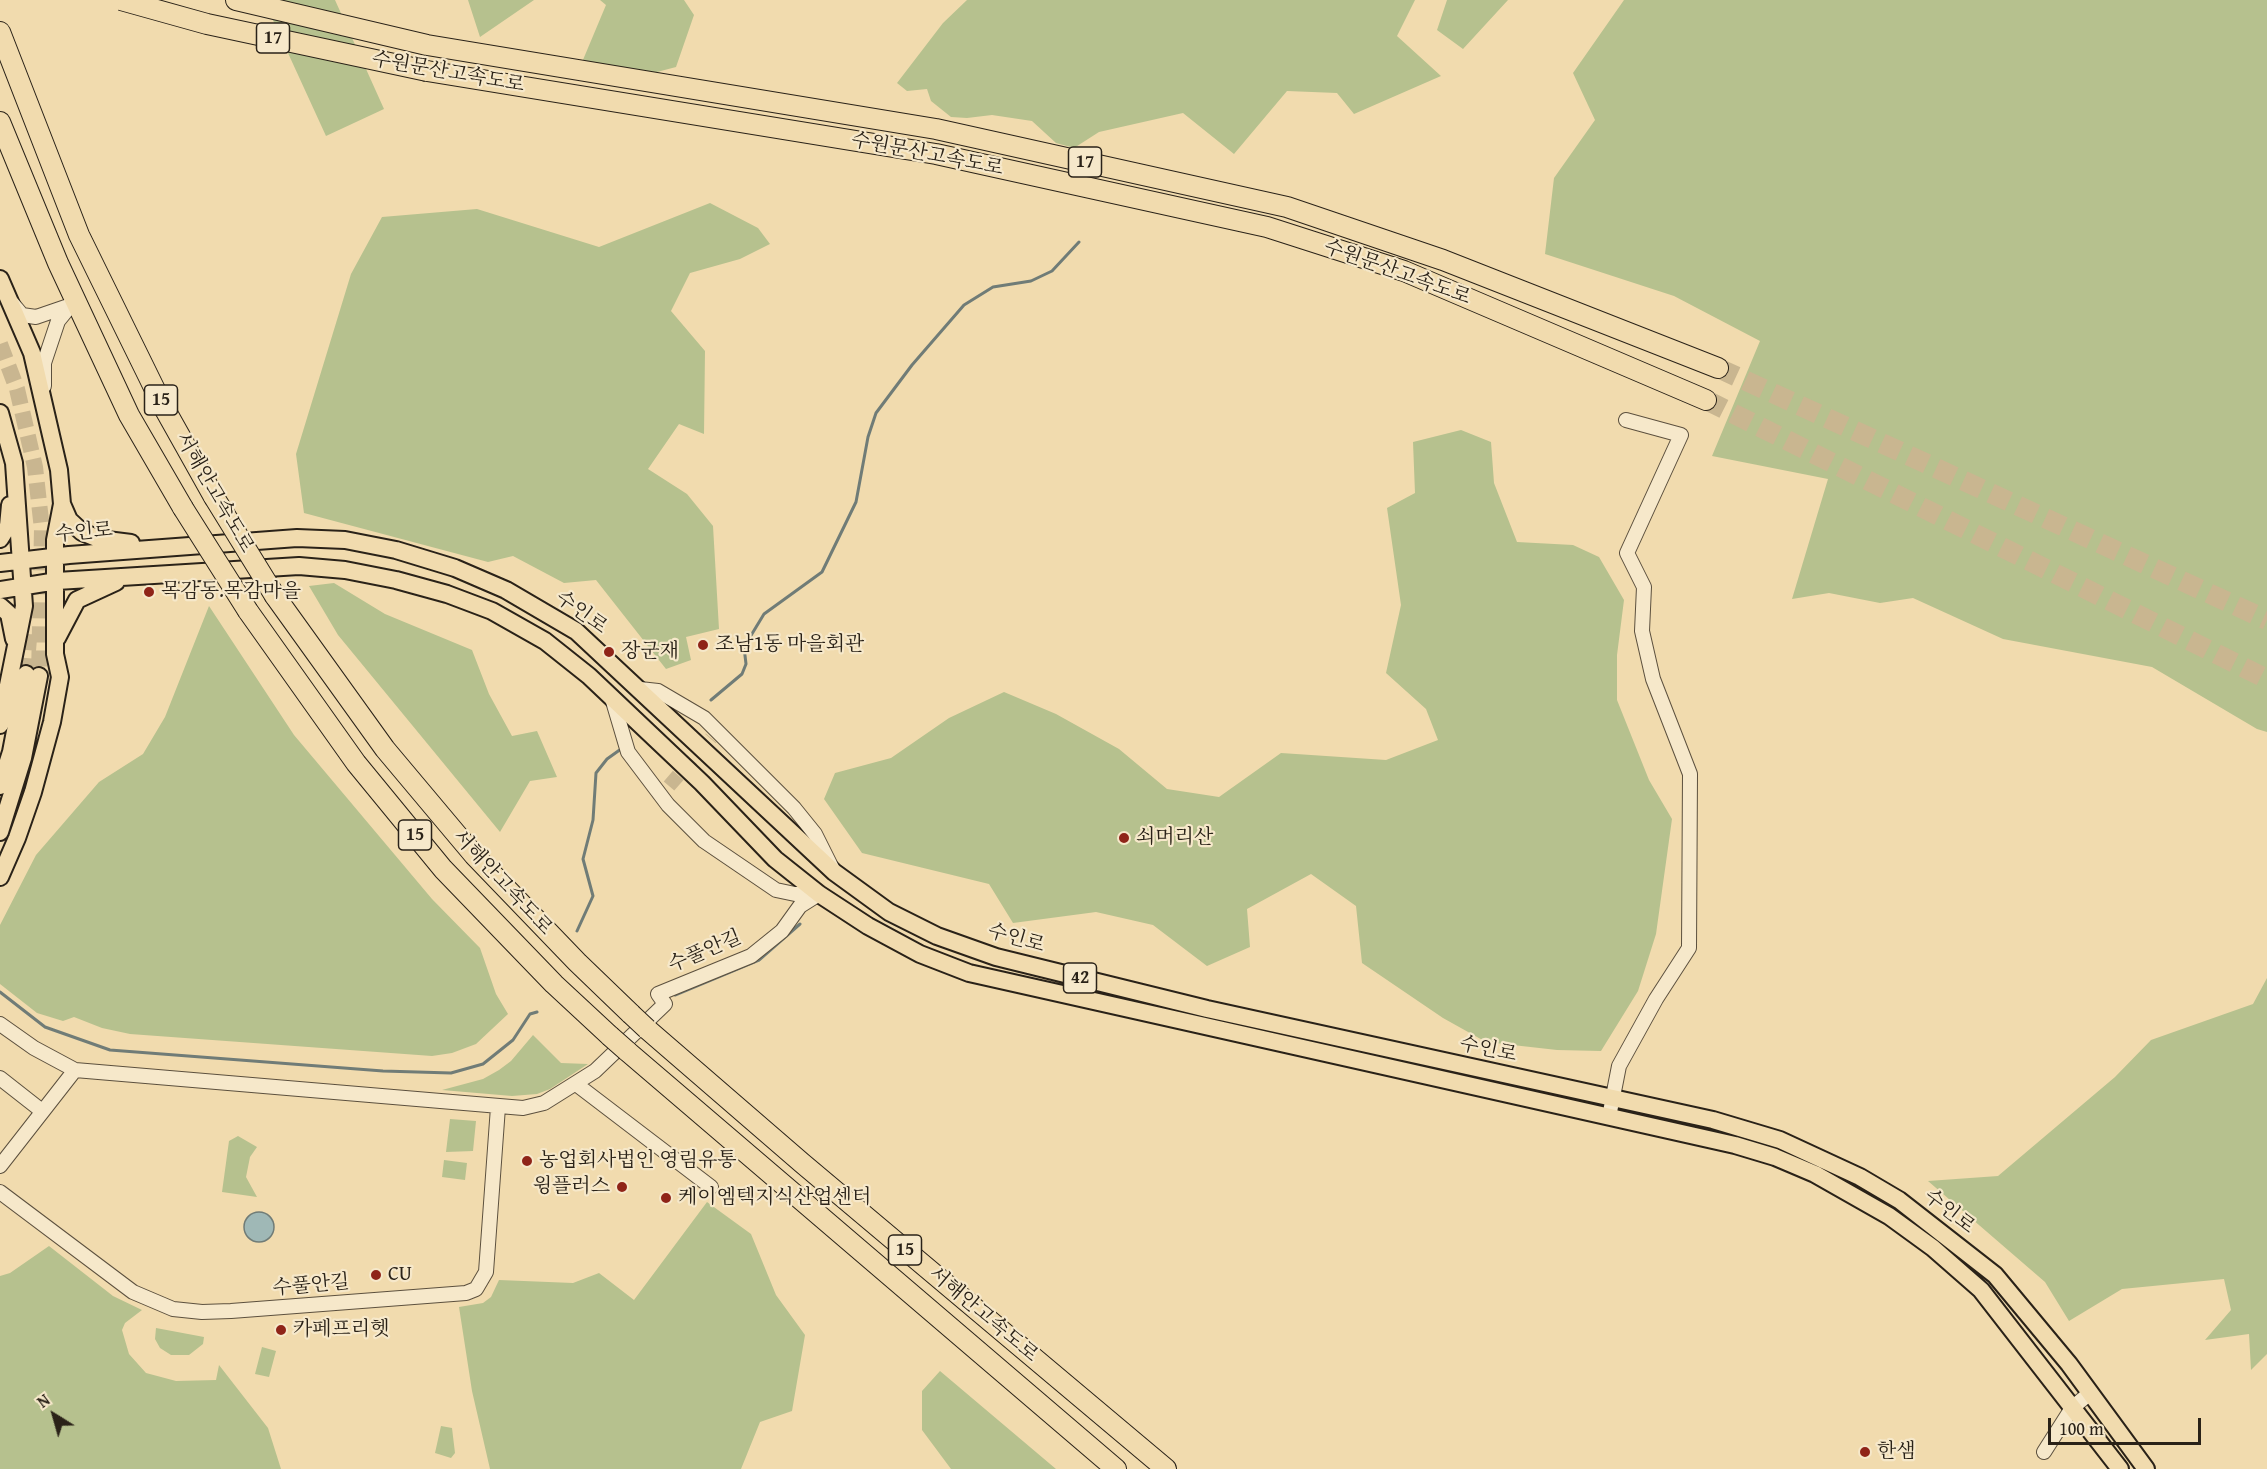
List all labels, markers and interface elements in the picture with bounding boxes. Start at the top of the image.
road number: 17 [256,23,290,53]
street label: 수원문산고속도로 [370,48,526,98]
street label: 수원문산고속도로 [849,128,1005,182]
road number: 17 [1068,147,1102,177]
street label: 수원문산고속도로 [1320,235,1474,311]
road number: 15 [144,385,178,415]
street label: 서해안고속도로 [170,428,258,558]
street label: 수인로 [54,519,114,547]
place label: 목감동.목감마을 [161,580,301,604]
marker: 목감동.목감마을 [142,585,156,599]
street label: 수인로 [551,586,611,640]
place label: 조남1동 마을회관 [715,633,864,657]
marker: 조남1동 마을회관 [696,638,710,652]
place label: 장군재 [621,640,679,664]
marker: 장군재 [602,645,616,659]
road number: 15 [398,820,432,850]
street label: 서해안고속도로 [447,825,557,941]
place label: 쇠머리산 [1136,826,1213,850]
marker: 쇠머리산 [1117,831,1131,845]
street label: 수인로 [985,919,1047,959]
street label: 수풀안길 [665,926,745,978]
road number: 42 [1064,963,1096,993]
street label: 수인로 [1457,1032,1519,1068]
place label: 농업회사법인 영림유통 [539,1149,737,1173]
marker: 농업회사법인 영림유통 [520,1154,534,1168]
place label: 윙플러스 [533,1175,610,1199]
marker: 윙플러스 [615,1180,629,1194]
street label: 수인로 [1919,1185,1979,1239]
place label: 케이엠텍지식산업센터 [678,1186,871,1210]
marker: 케이엠텍지식산업센터 [659,1191,673,1205]
road number: 15 [888,1235,922,1265]
street label: 서해안고속도로 [923,1262,1043,1368]
place label: CU [388,1263,412,1287]
marker: CU [369,1268,383,1282]
street label: 수풀안길 [271,1271,351,1301]
place label: 카페프리헷 [293,1318,390,1342]
marker: 카페프리헷 [274,1323,288,1337]
north arrow [24,1385,84,1445]
text: N [32,1388,55,1413]
scale bar [2051,1406,2204,1444]
text: 100 m [2059,1415,2104,1442]
place label: 한샘 [1877,1440,1916,1464]
marker: 한샘 [1858,1445,1872,1459]

